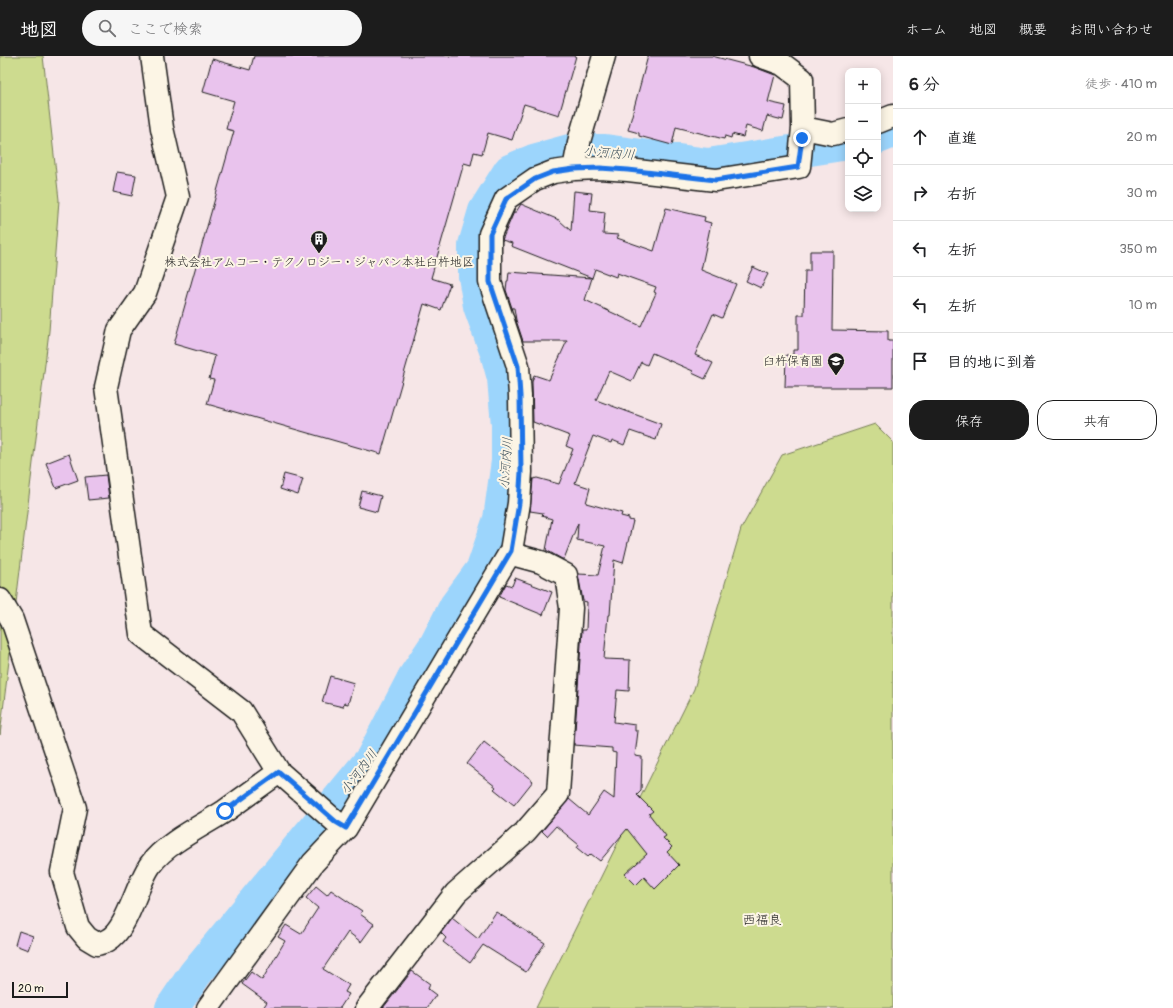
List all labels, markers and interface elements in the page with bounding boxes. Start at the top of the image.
search box [82,10,362,46]
icon: search [96,17,118,39]
text: 地図 [20,18,58,42]
text: ここで検索 [128,20,203,39]
text: ホーム [906,21,947,38]
text: 地図 [969,21,997,38]
text: 概要 [1019,21,1047,38]
text: お問い合わせ [1069,21,1153,38]
map controls [845,68,881,212]
button: + [845,68,881,104]
text: 6 分 [909,74,940,95]
text: 徒歩 · 410 m [1085,76,1157,92]
button: − [845,104,881,140]
icon: ahead [909,126,931,148]
route end [793,129,811,147]
text: 直進 [947,129,977,148]
text: 20 m [1126,129,1157,145]
button: locate [845,140,881,176]
water label: 小河内川 [582,143,636,163]
button: layers [845,176,881,212]
icon: right [909,182,931,204]
text: 右折 [947,185,977,204]
text: 30 m [1127,185,1157,201]
building icon: 株式会社アムコー・テクノロジー・ジャパン本社臼杵地区 [309,229,329,254]
icon: left [909,238,931,260]
text: 左折 [947,241,977,260]
text: 350 m [1119,241,1157,257]
place label: 株式会社アムコー・テクノロジー・ジャパン本社臼杵地区 [164,255,474,270]
icon: left [909,294,931,316]
text: 左折 [947,297,977,316]
text: 10 m [1129,297,1157,313]
icon: arrive [909,350,931,372]
school or university icon: 臼杵保育園 [826,351,846,376]
text: 目的地に到着 [947,353,1037,372]
place label: 臼杵保育園 [763,354,823,369]
button: 保存 [909,400,1029,440]
button: 共有 [1037,400,1157,440]
water label: 小河内川 [496,436,516,490]
water label: 小河内川 [337,746,381,798]
route start [216,802,234,820]
district label: 西福良 [742,912,782,928]
scale bar [12,980,68,999]
text: 20 m [18,982,44,995]

